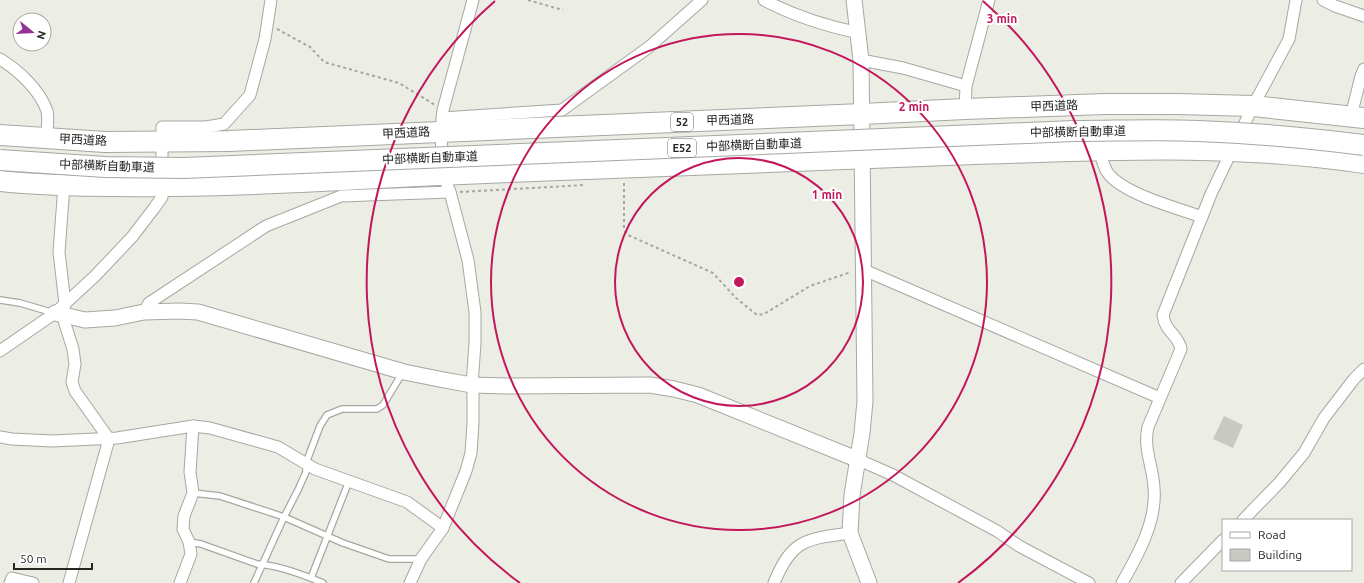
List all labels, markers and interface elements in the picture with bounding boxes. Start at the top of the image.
north arrow [12,12,52,52]
text: 3 min [987,12,1017,25]
text: N [35,29,48,41]
street label: 甲西道路 [1030,98,1078,113]
text: 2 min [899,100,929,113]
street label: 甲西道路 [706,112,754,127]
road number: 52 [671,113,693,131]
street label: 中部横断自動車道 [1030,124,1126,139]
street label: 甲西道路 [382,125,430,140]
street label: 甲西道路 [59,132,107,147]
street label: 中部横断自動車道 [706,136,802,153]
road number: E52 [668,139,696,157]
street label: 中部横断自動車道 [382,149,478,166]
street label: 中部横断自動車道 [59,157,155,174]
text: 1 min [812,188,842,201]
centre of rings [732,275,746,289]
legend [1222,519,1352,571]
text: Road [1258,528,1286,541]
scale bar [14,545,92,571]
text: Building [1258,548,1302,561]
text: 50 m [20,552,47,565]

